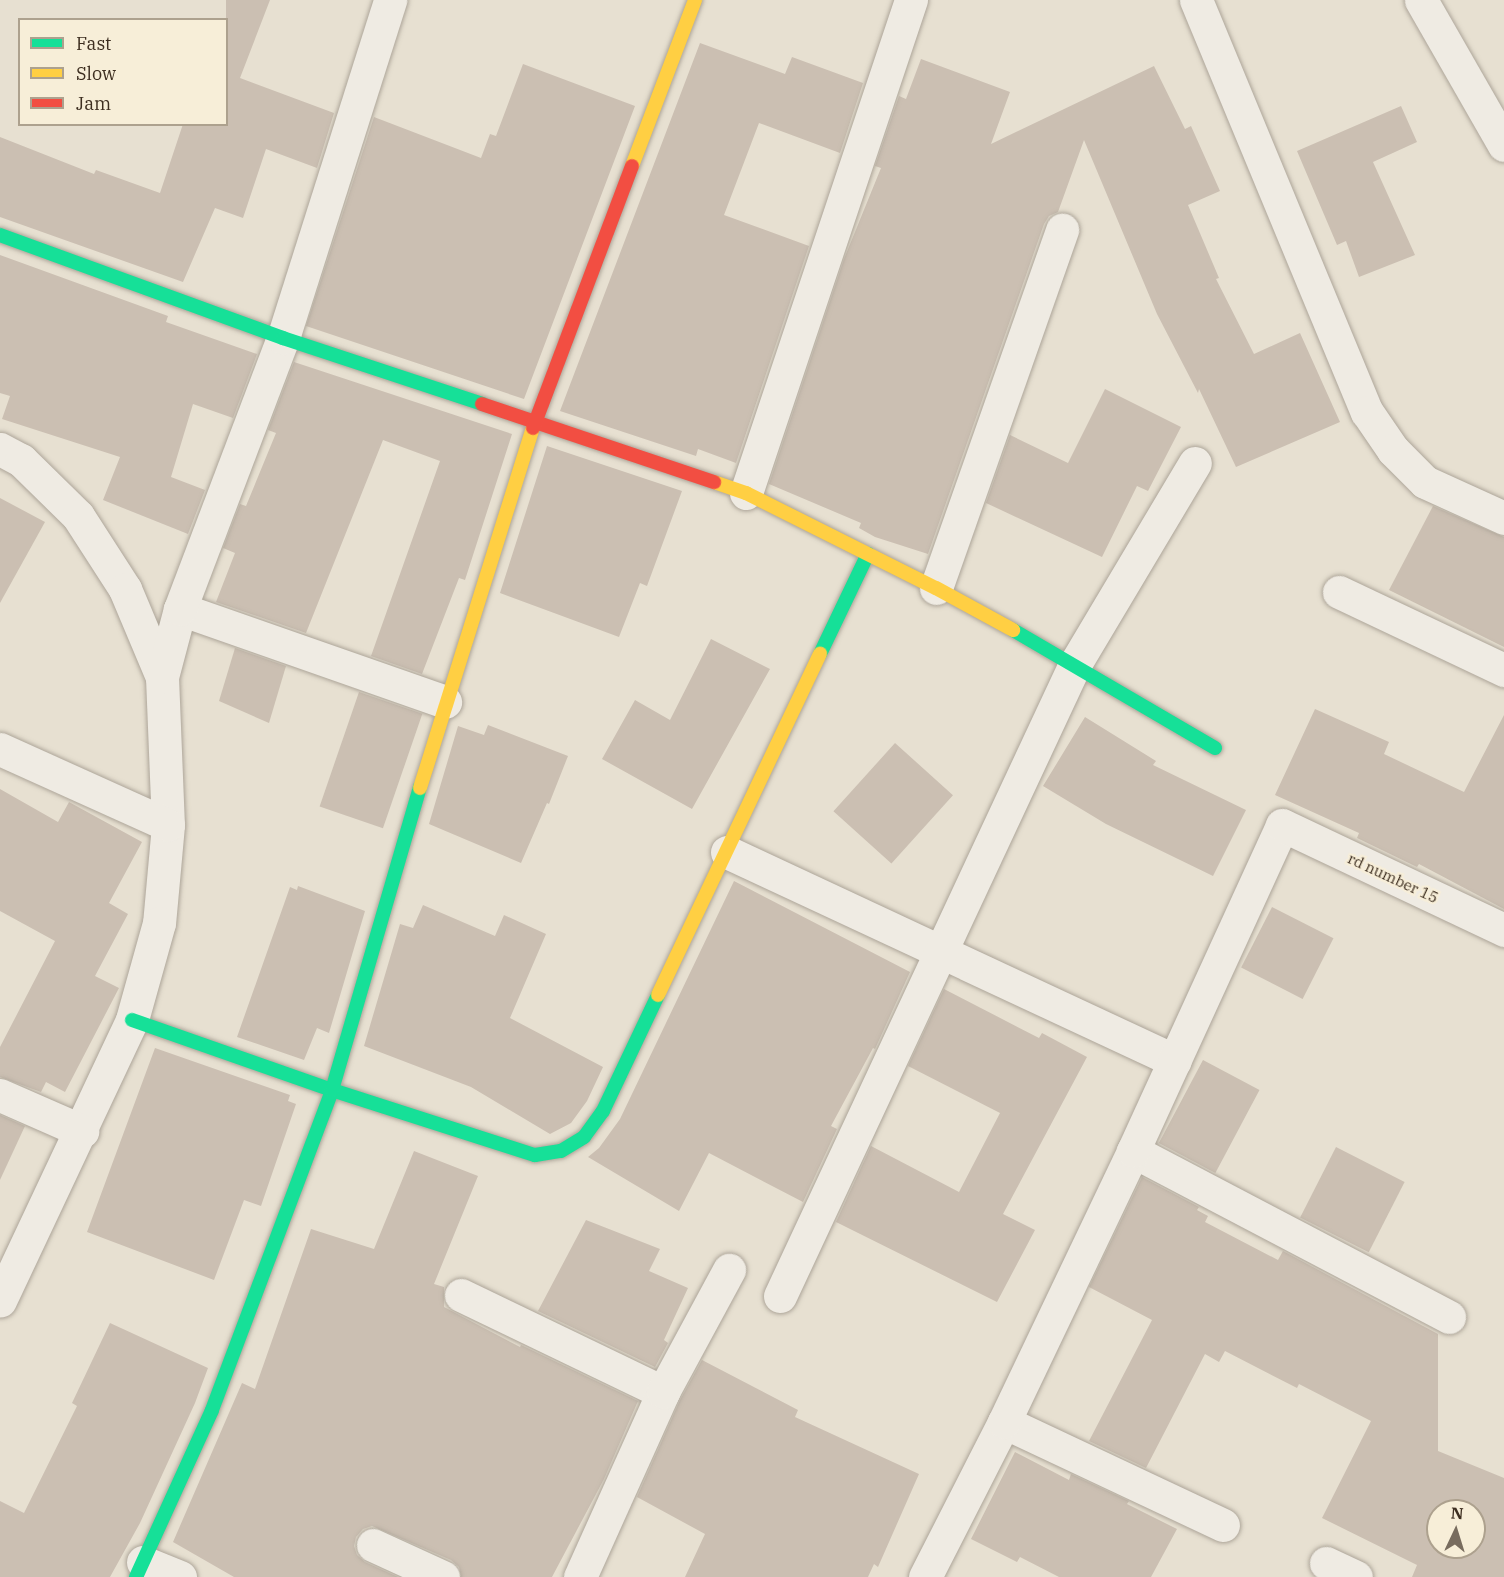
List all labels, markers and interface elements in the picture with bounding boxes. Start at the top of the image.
legend [18,18,228,126]
text: Fast [76,32,111,55]
text: Slow [76,62,116,85]
text: Jam [76,92,111,115]
street label: rd number 15 [1345,849,1441,907]
north arrow [1426,1499,1486,1559]
text: N [1450,1503,1464,1523]

